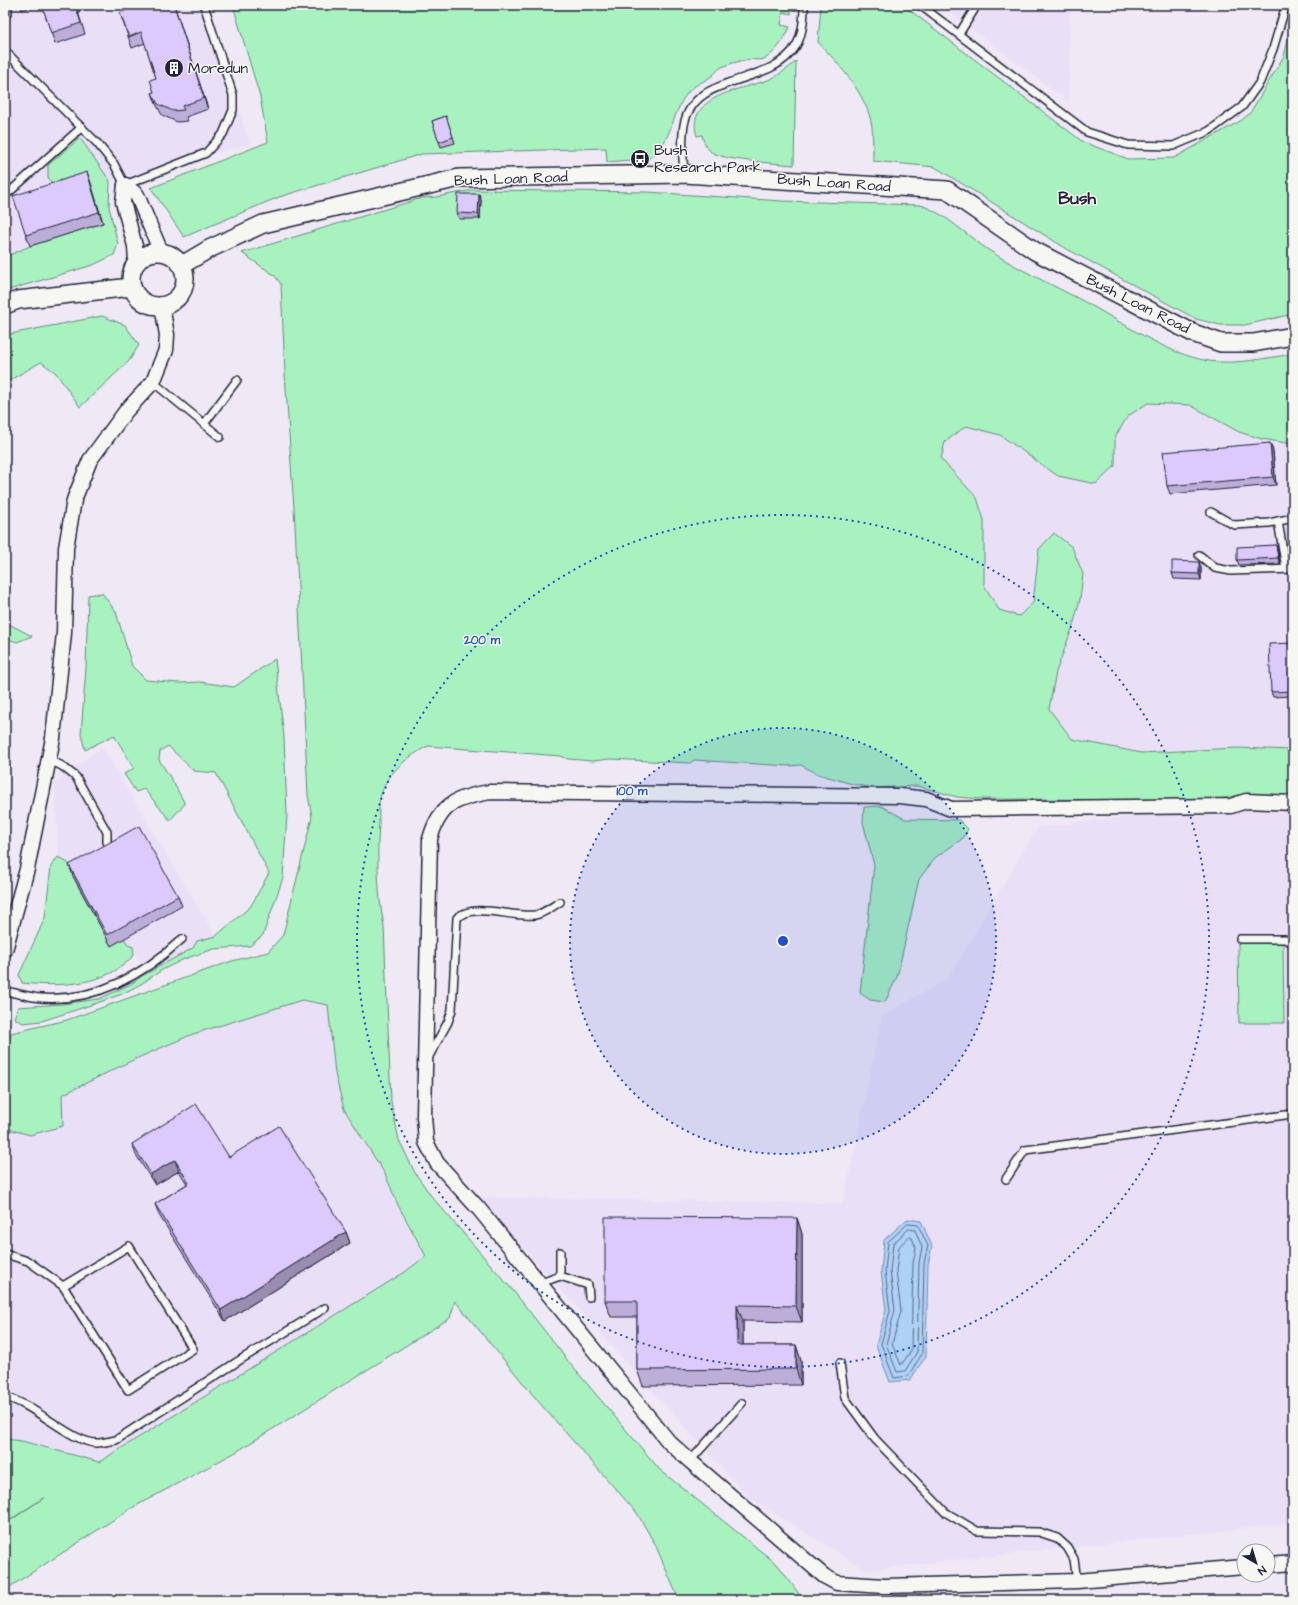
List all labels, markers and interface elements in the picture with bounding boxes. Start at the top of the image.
building icon: Moredun [163,57,185,79]
place label: Moredun [188,58,249,79]
place label: Bush Research Park [654,140,762,178]
bus stop icon: Bush Research Park [629,148,651,170]
street label: Bush Loan Road [454,167,568,191]
street label: Bush Loan Road [777,169,892,197]
district label: Bush [1058,187,1096,211]
street label: Bush Loan Road [1083,269,1194,339]
text: 200 m [463,632,501,649]
text: 100 m [617,783,648,800]
centre of rings [776,934,790,948]
north arrow [1236,1543,1276,1583]
text: N [1254,1562,1269,1579]

